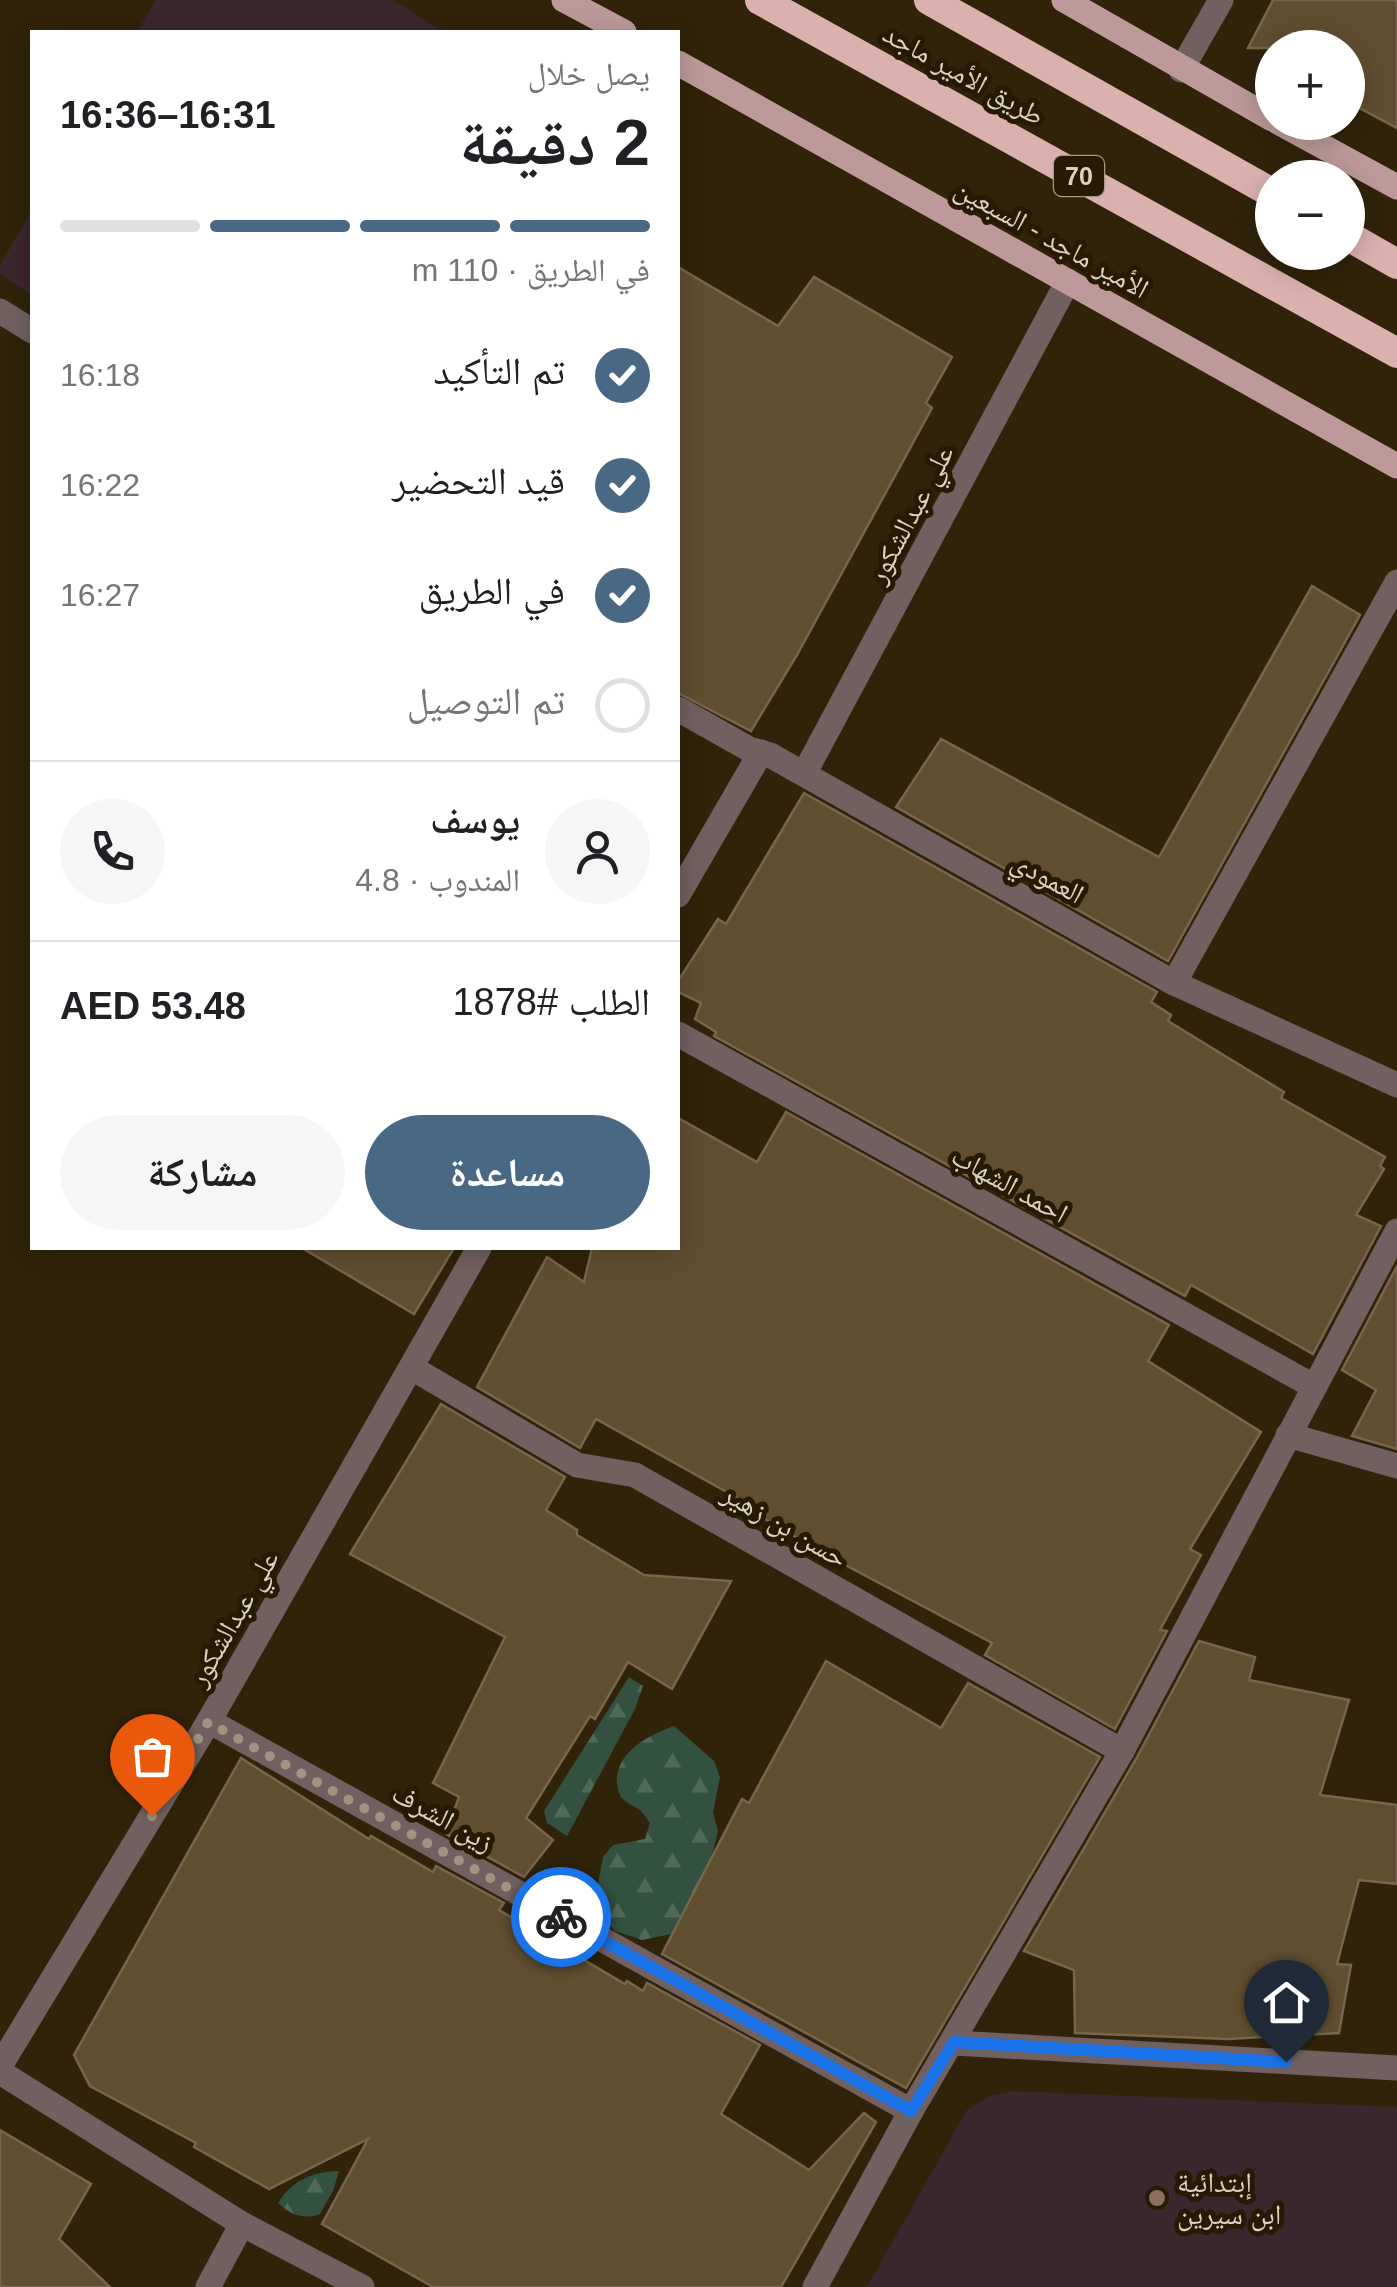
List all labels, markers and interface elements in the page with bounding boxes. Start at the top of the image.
street label: طريق الأمير ماجد [877,17,1050,133]
map controls [1255,30,1365,270]
button: + [1255,30,1365,140]
text: يصل خلال [527,56,650,92]
text: 16:31–16:36 [60,94,276,136]
text: 2 دقيقة [459,106,650,179]
road number: 70 [1054,156,1104,196]
button: − [1255,160,1365,270]
street label: الأمير ماجد - السبعين [949,172,1154,306]
text: في الطريق · 110 m [412,252,650,288]
icon: check [595,348,650,403]
text: تم التأكيد [433,350,565,392]
text: 16:18 [60,357,140,393]
street label: علي عبدالشكور [861,440,966,593]
icon: check [595,458,650,513]
text: قيد التحضير [392,460,565,502]
text: 16:22 [60,467,140,503]
icon: check [595,568,650,623]
text: في الطريق [419,570,565,612]
text: 16:27 [60,577,140,613]
text: تم التوصيل [407,680,565,722]
button: phone [60,799,165,904]
text: يوسف [430,799,520,841]
button: person [545,799,650,904]
street label: العمودي [1003,845,1089,916]
text: المندوب · 4.8 [355,862,520,898]
text: الطلب #1878 [452,981,650,1023]
text: AED 53.48 [60,985,246,1027]
button: مشاركة [60,1115,345,1230]
button: مساعدة [365,1115,650,1230]
street label: احمد الشهاب [946,1140,1073,1229]
street label: حسن بن زهير [715,1477,853,1575]
street label: علي عبدالشكور [182,1545,291,1696]
pin [110,1714,195,1817]
icon: bag [125,1729,180,1784]
street label: زين الشرف [386,1777,499,1860]
courier [511,1867,611,1967]
icon: bike [534,1890,589,1945]
pin [1244,1960,1329,2063]
icon: home [1259,1975,1314,2030]
place label: إبتدائية ابن سيرين [1177,2167,1281,2232]
marker: إبتدائية ابن سيرين [1146,2187,1168,2209]

